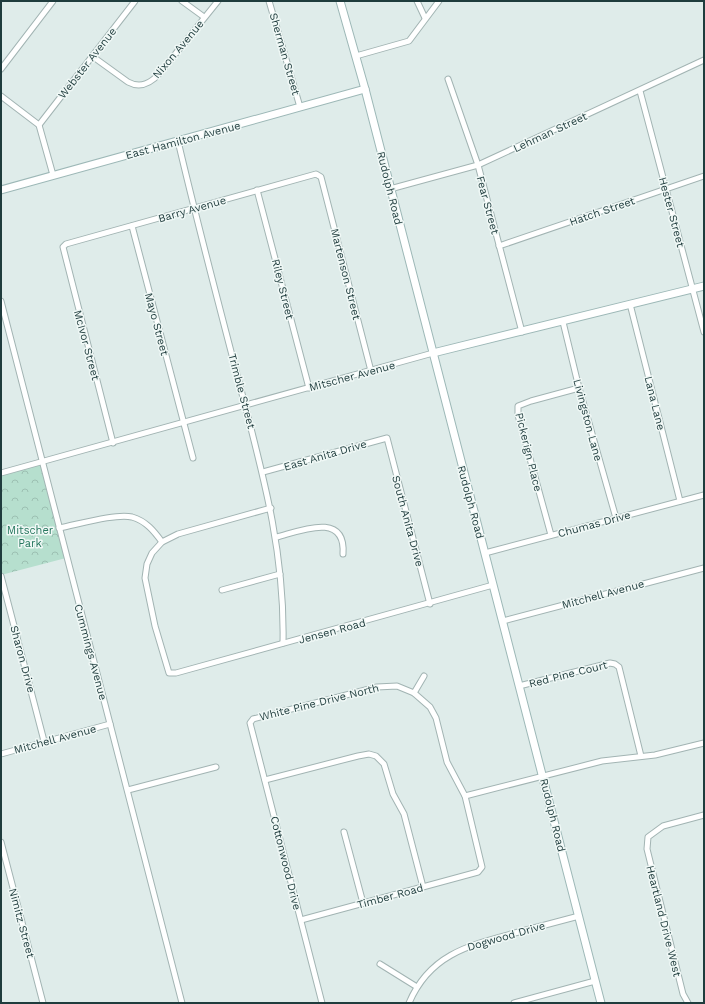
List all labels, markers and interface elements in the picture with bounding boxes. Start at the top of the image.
street label: Sherman Street [267,11,303,97]
street label: Nixon Avenue [150,17,207,81]
street label: Webster Avenue [56,25,119,101]
street label: Lehman Street [511,110,590,155]
street label: East Hamilton Avenue [124,119,242,162]
street label: Rudolph Road [374,150,405,226]
street label: Fear Street [474,175,502,236]
street label: Hester Street [656,176,687,249]
street label: Barry Avenue [157,194,228,225]
street label: Hatch Street [568,194,637,229]
street label: Martenson Street [328,227,363,321]
street label: Riley Street [269,258,296,321]
street label: Mayo Street [142,291,171,357]
street label: McIvor Street [71,309,102,382]
street label: Trimble Street [225,352,258,430]
street label: Mitscher Avenue [308,359,397,394]
street label: Lana Lane [642,375,668,432]
street label: Livingston Lane [570,378,605,463]
street label: Pickerign Place [512,411,545,493]
street label: East Anita Drive [282,437,368,474]
street label: Rudolph Road [455,464,487,540]
street label: South Anita Drive [389,474,426,568]
street label: Chumas Drive [556,509,632,540]
park label: Mitscher Park [7,524,54,550]
street label: Mitchell Avenue [560,577,646,612]
street label: Cummings Avenue [71,603,110,702]
street label: Jensen Road [297,616,367,647]
street label: Sharon Drive [7,624,38,694]
street label: Red Pine Court [528,658,609,691]
street label: White Pine Drive North [258,681,380,724]
street label: Mitchell Avenue [12,722,98,757]
street label: Rudolph Road [537,777,568,853]
street label: Cottonwood Drive [268,815,303,911]
street label: Heartland Drive West [643,864,684,978]
street label: Timber Road [356,881,425,912]
street label: Nimitz Street [6,887,37,960]
street label: Dogwood Drive [466,919,547,954]

